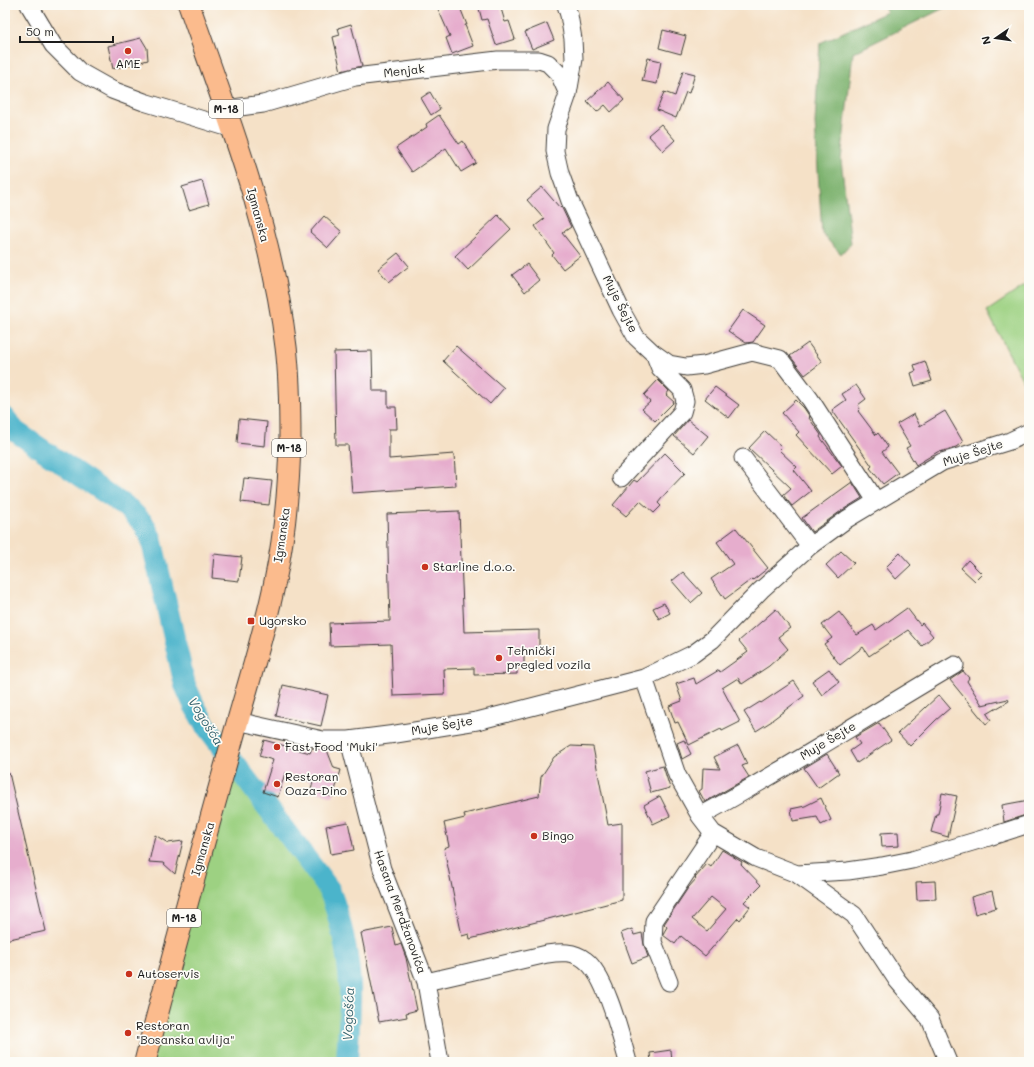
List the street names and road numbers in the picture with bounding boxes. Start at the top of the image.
street label: Menjak [382,60,425,80]
road number: M-18 [209,100,243,118]
street label: Igmanska [244,186,274,244]
street label: Muje Šejte [600,272,642,335]
street label: Muje Šejte [941,435,1005,469]
road number: M-18 [272,439,306,457]
street label: Igmanska [269,506,293,564]
street label: Muje Šejte [410,712,474,738]
street label: Muje Šejte [797,717,858,763]
street label: Igmanska [187,820,217,878]
street label: Hasana Merdžanovića [371,848,431,976]
road number: M-18 [167,909,201,927]

